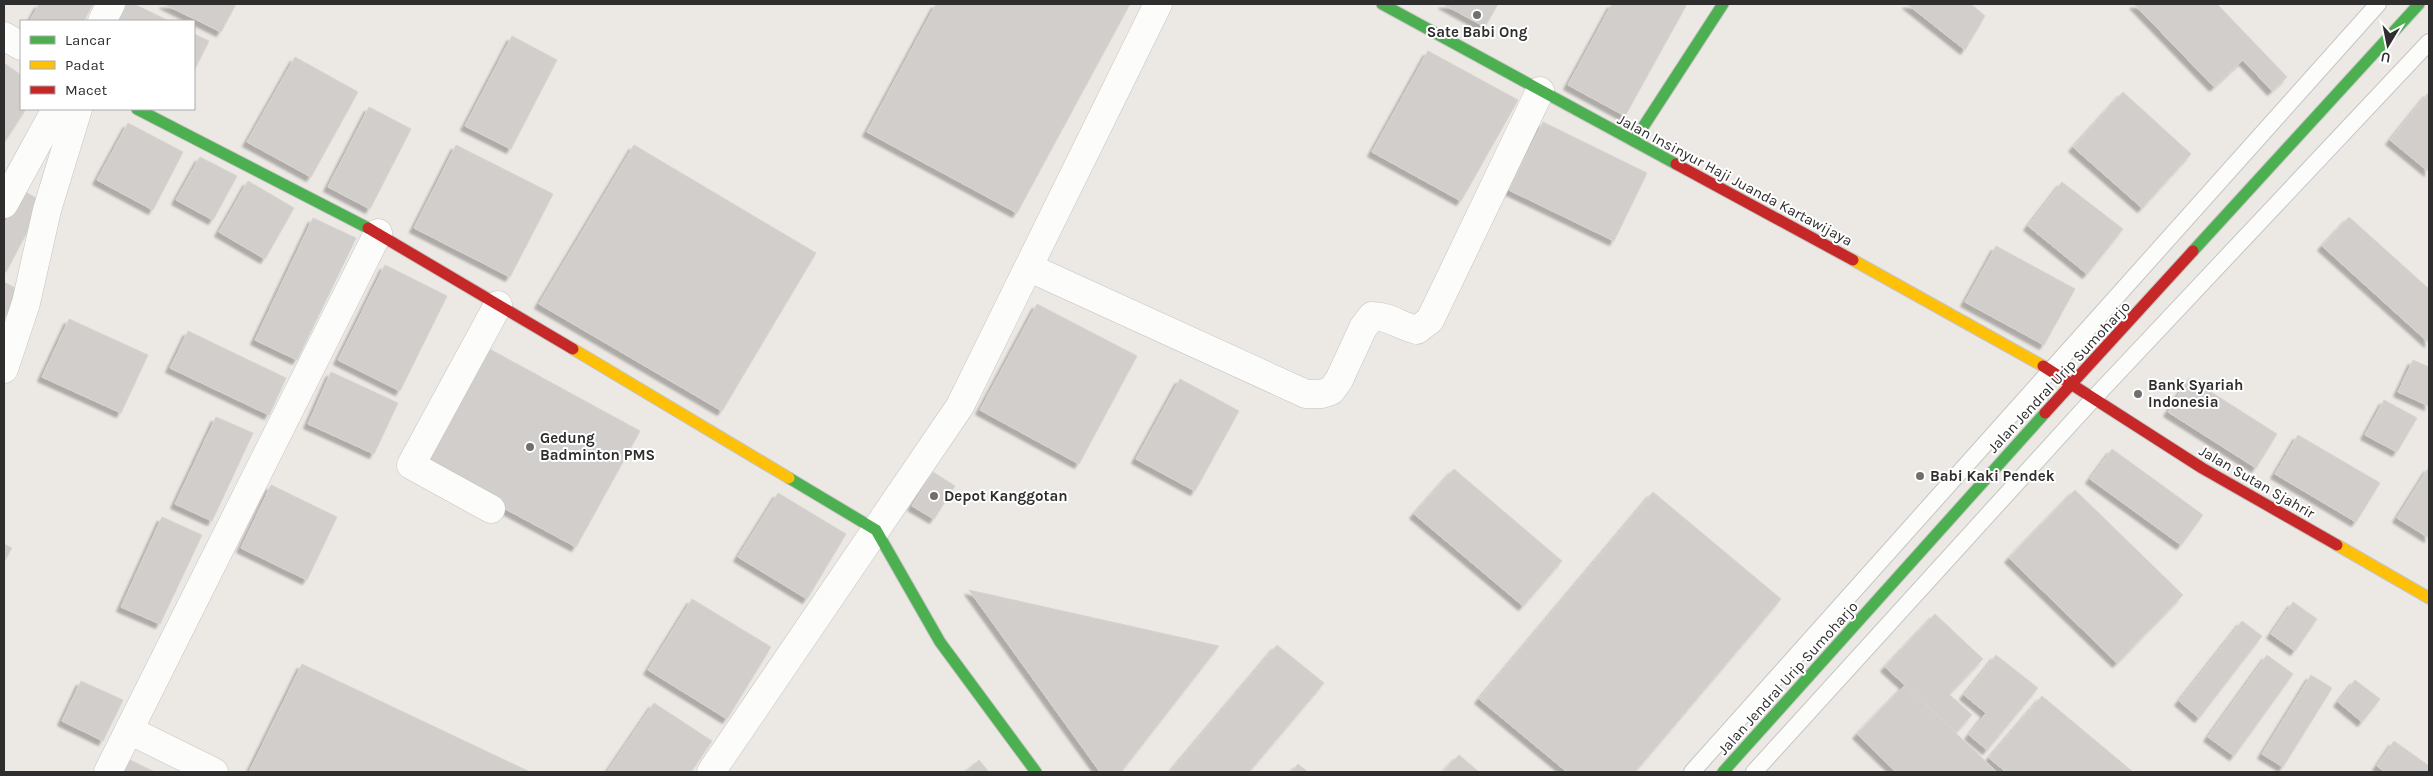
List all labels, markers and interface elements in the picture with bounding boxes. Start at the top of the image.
marker: Sate Babi Ong [1471,9,1483,21]
legend [20,20,195,110]
north arrow [2363,20,2413,70]
place label: Sate Babi Ong [1427,23,1528,41]
text: Lancar [65,31,111,49]
text: U [2380,48,2392,67]
text: Padat [65,56,105,74]
text: Macet [65,81,107,99]
street label: Jalan Insinyur Haji Juanda Kartawijaya [1614,110,1856,250]
street label: Jalan Jendral Urip Sumoharjo [1984,298,2134,456]
place label: Bank Syariah Indonesia [2148,376,2243,411]
marker: Bank Syariah Indonesia [2132,388,2144,400]
place label: Gedung Badminton PMS [540,429,655,464]
marker: Gedung Badminton PMS [524,441,536,453]
street label: Jalan Sutan Sjahrir [2196,442,2318,523]
place label: Babi Kaki Pendek [1930,467,2055,485]
marker: Babi Kaki Pendek [1914,470,1926,482]
place label: Depot Kanggotan [944,487,1068,505]
marker: Depot Kanggotan [928,490,940,502]
street label: Jalan Jendral Urip Sumoharjo [1714,597,1862,759]

